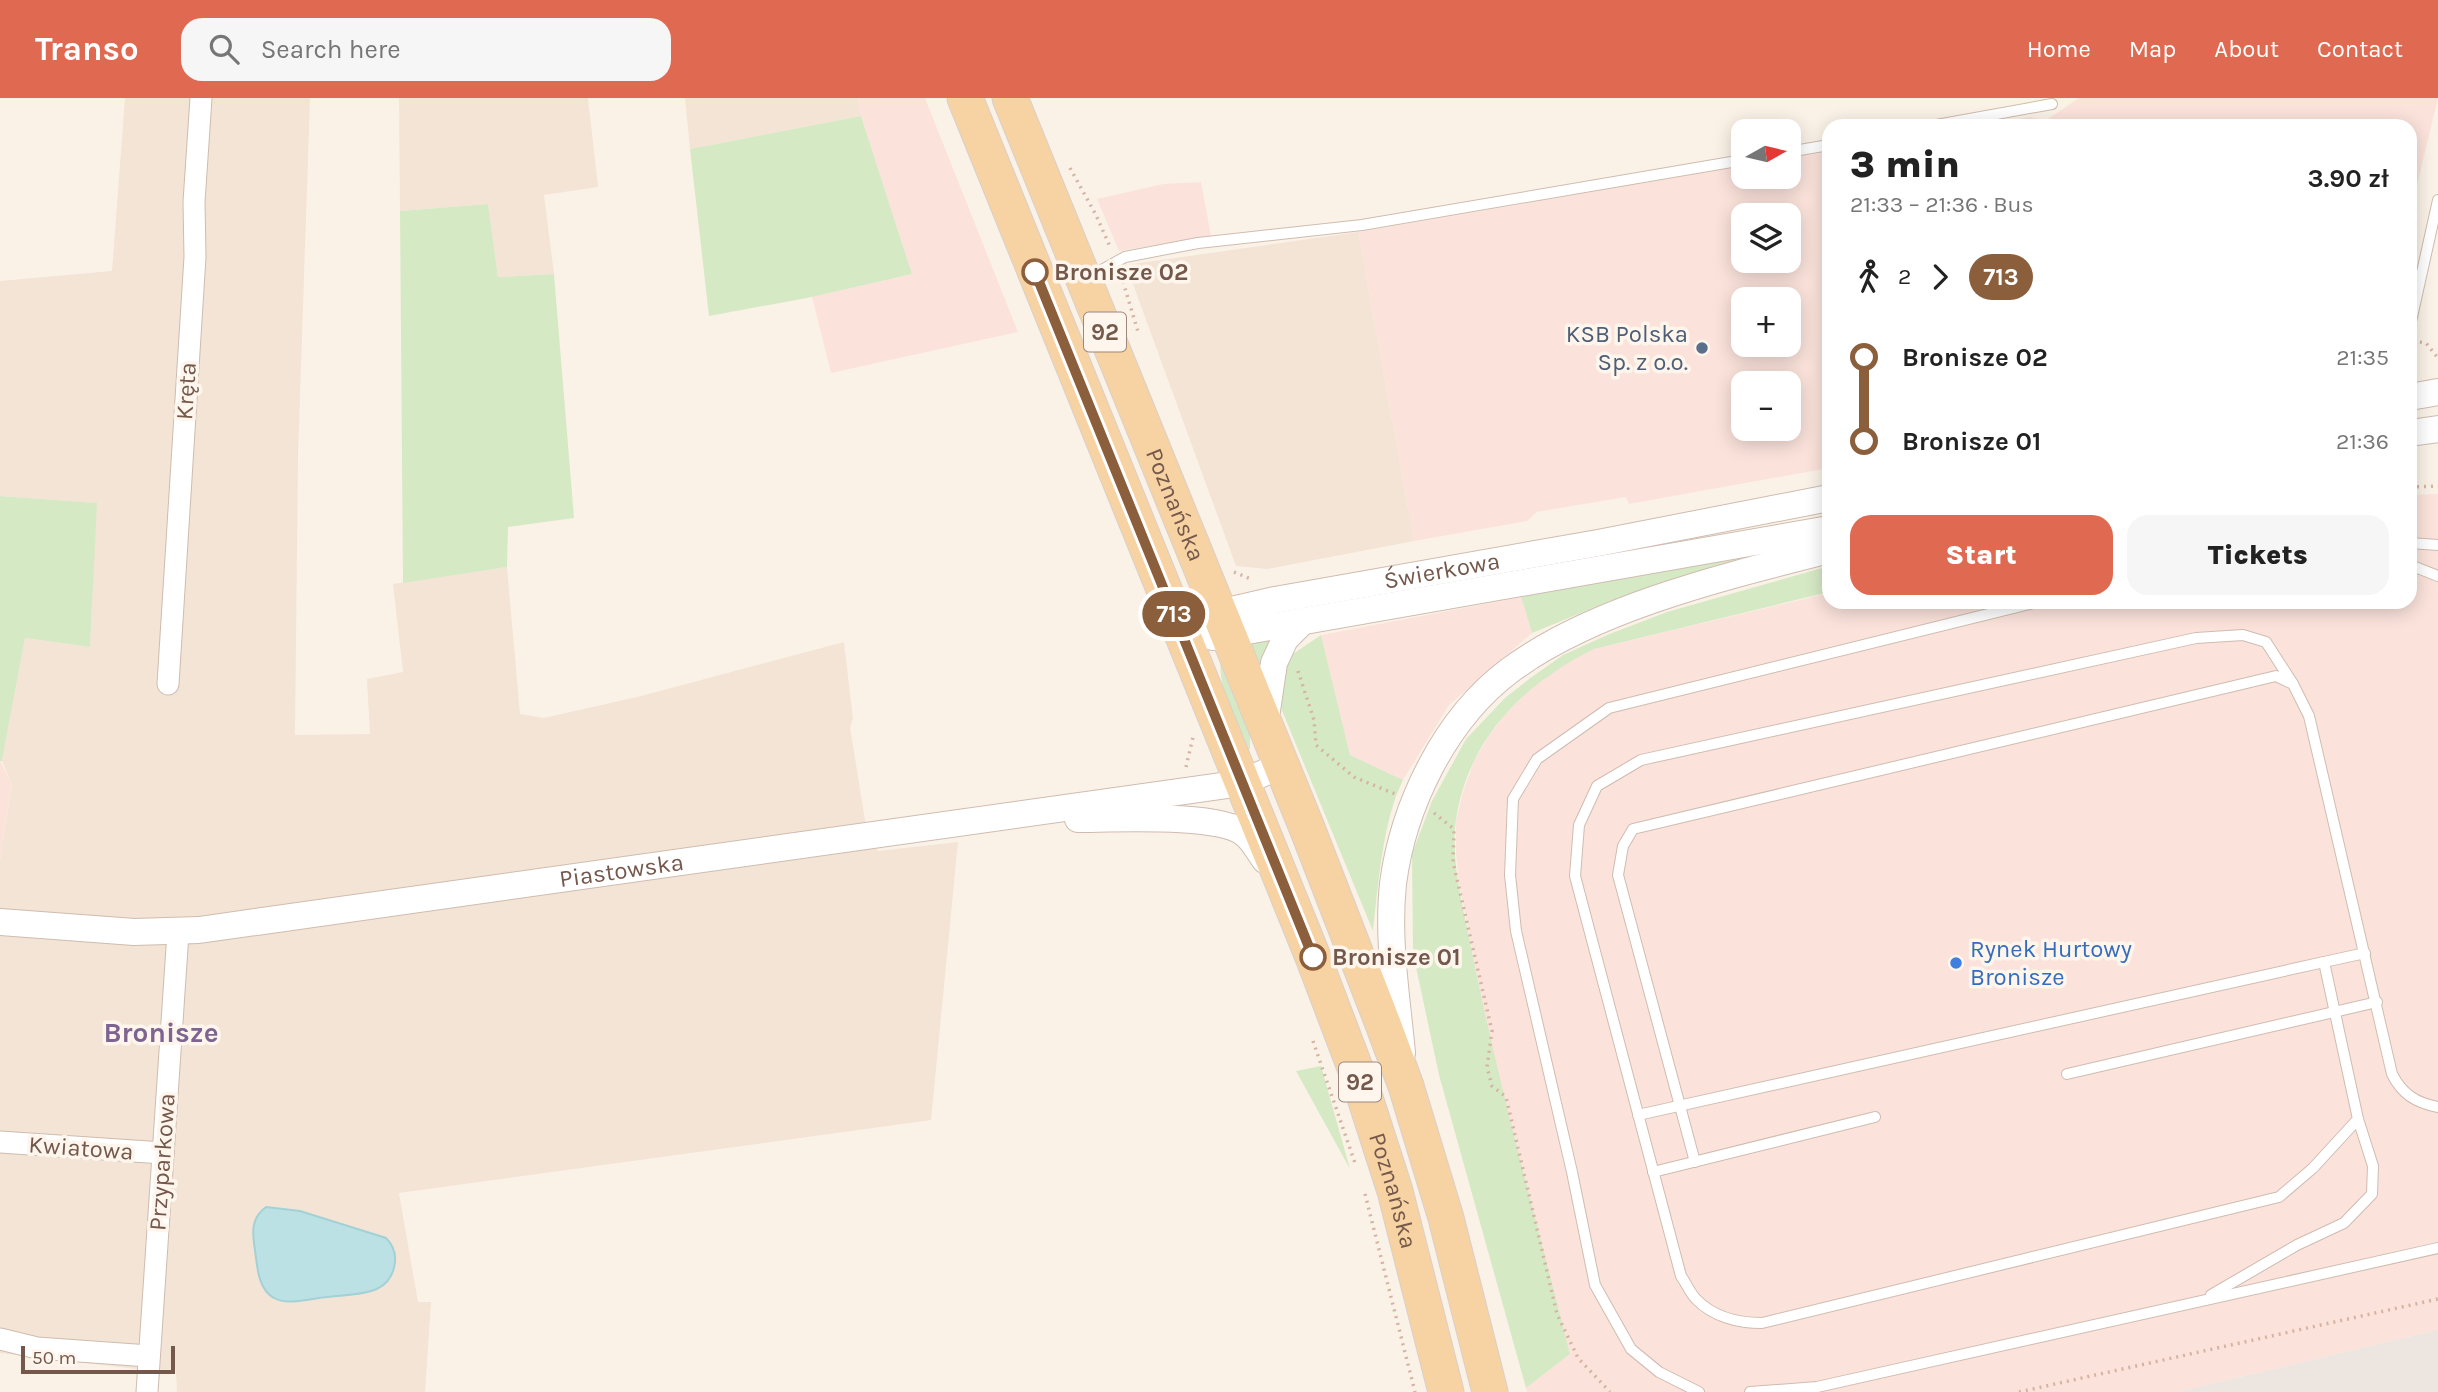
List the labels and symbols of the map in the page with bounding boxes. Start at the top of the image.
north arrow [1731,119,1801,189]
place label: Bronisze 02 [1054,258,1188,286]
marker: Bronisze 02 [1022,259,1048,285]
road number: 92 [1084,313,1126,352]
place label: KSB Polska Sp. z o.o. [1566,320,1688,376]
marker: KSB Polska Sp. z o.o. [1694,340,1710,356]
street label: Kręta [170,361,202,421]
street label: Poznańska [1140,444,1211,565]
street label: Świerkowa [1382,547,1502,595]
line badge: 713 [1134,591,1214,637]
street label: Piastowska [557,848,685,893]
place label: Rynek Hurtowy Bronisze [1970,935,2132,991]
place label: Bronisze 01 [1332,943,1460,971]
marker: Bronisze 01 [1300,944,1326,970]
marker: Rynek Hurtowy Bronisze [1948,955,1964,971]
district label: Bronisze [103,1016,219,1049]
road number: 92 [1339,1063,1381,1102]
street label: Przyparkowa [143,1092,181,1232]
street label: Poznańska [1363,1129,1423,1251]
street label: Kwiatowa [28,1130,134,1166]
scale bar [21,1343,175,1375]

